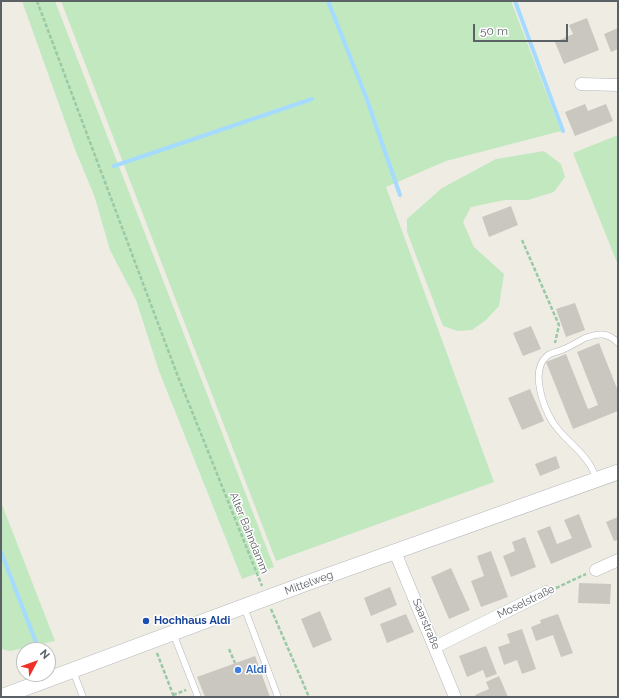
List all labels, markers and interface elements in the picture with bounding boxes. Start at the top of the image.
scale bar [475,16,570,42]
text: 50 m [480,24,508,38]
street label: Alter Bahndamm [227,491,271,575]
street label: Mittelweg [283,568,335,598]
street label: Moselstraße [495,582,557,622]
street label: Saarstraße [409,597,443,651]
place label: Hochhaus Aldi [154,614,230,628]
marker: Hochhaus Aldi [141,616,151,626]
north arrow [16,642,56,682]
text: N [37,647,52,662]
place label: Aldi [246,663,267,677]
marker: Aldi [233,665,243,675]

